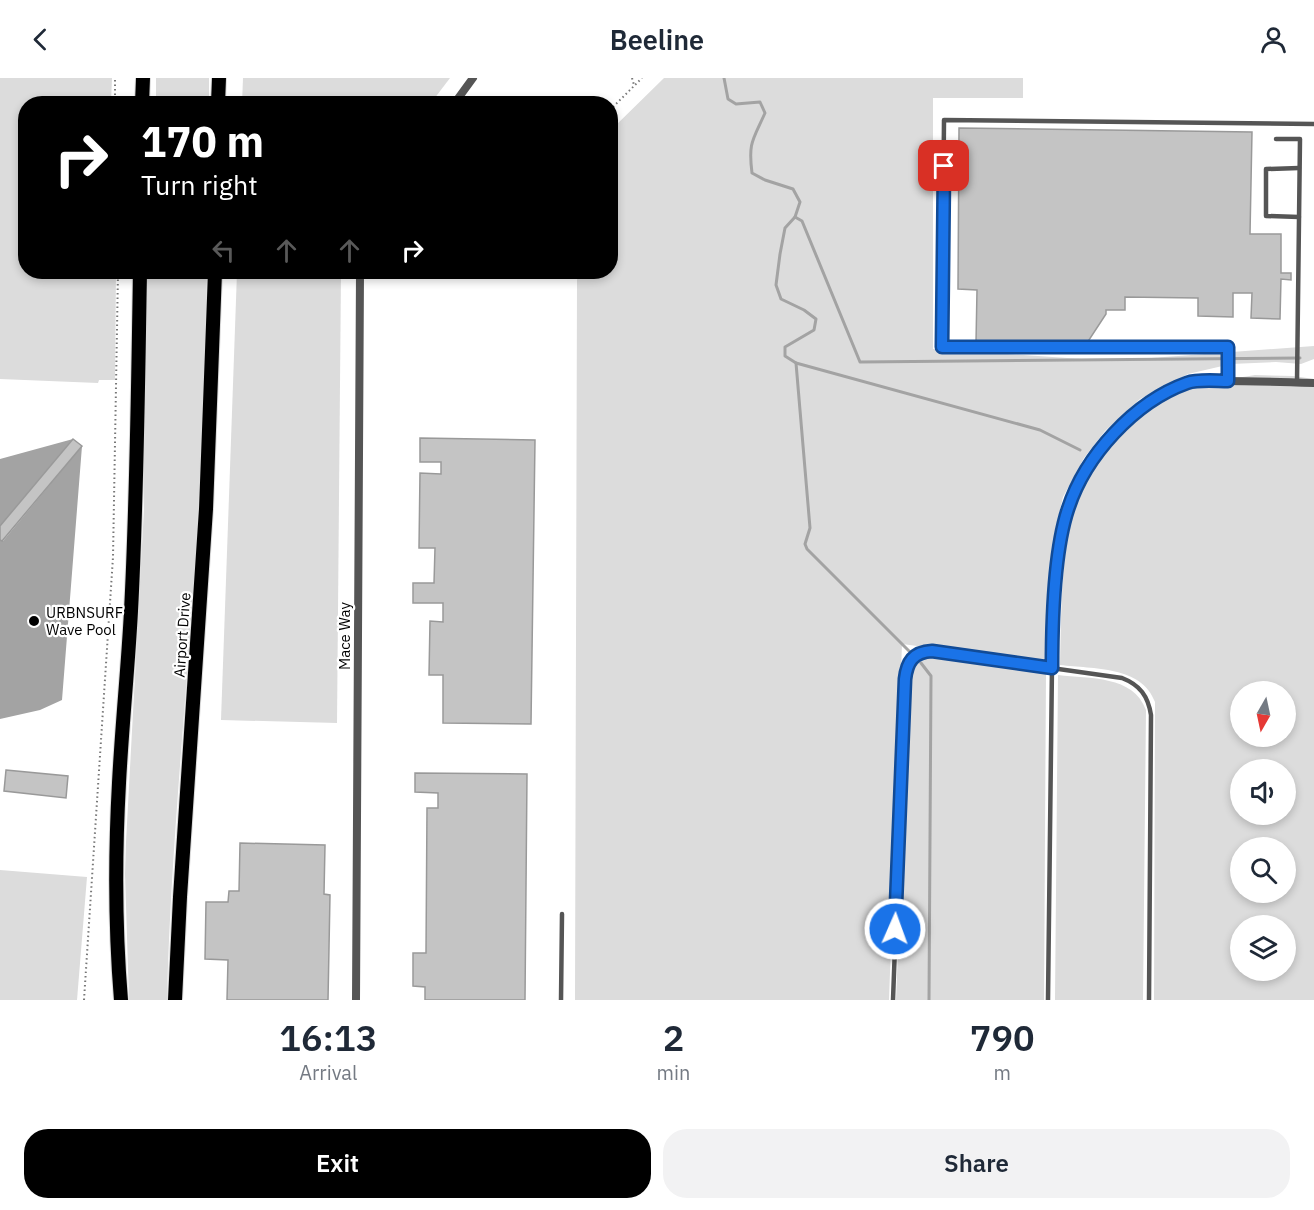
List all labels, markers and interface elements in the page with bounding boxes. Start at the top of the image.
text: Beeline [610,22,704,57]
icon: back [24,23,57,56]
icon: person [1257,23,1290,56]
text: 170 m [141,114,264,169]
icon: right [42,120,120,198]
pin [918,140,969,191]
icon: arrive [927,149,960,182]
text: Turn right [141,167,258,202]
icon: left [207,234,240,267]
icon: ahead [270,234,303,267]
icon: ahead [333,234,366,267]
icon: right [396,234,429,267]
street label: Airport Drive [170,592,194,678]
street label: Mace Way [335,601,354,670]
place label: URBNSURF Wave Pool [46,603,123,639]
marker: URBNSURF Wave Pool [27,614,41,628]
north arrow [1230,681,1296,747]
map controls [1230,681,1296,981]
button: sound [1230,759,1296,825]
button: search [1230,837,1296,903]
position arrow [863,897,927,961]
button: layers [1230,915,1296,981]
text: 16:13 [279,1014,377,1061]
text: 2 [663,1014,684,1061]
text: 790 [970,1014,1035,1061]
text: Arrival [299,1059,357,1086]
text: min [657,1059,690,1086]
text: m [993,1059,1011,1086]
button: Exit [24,1129,651,1198]
button: Share [663,1129,1290,1198]

